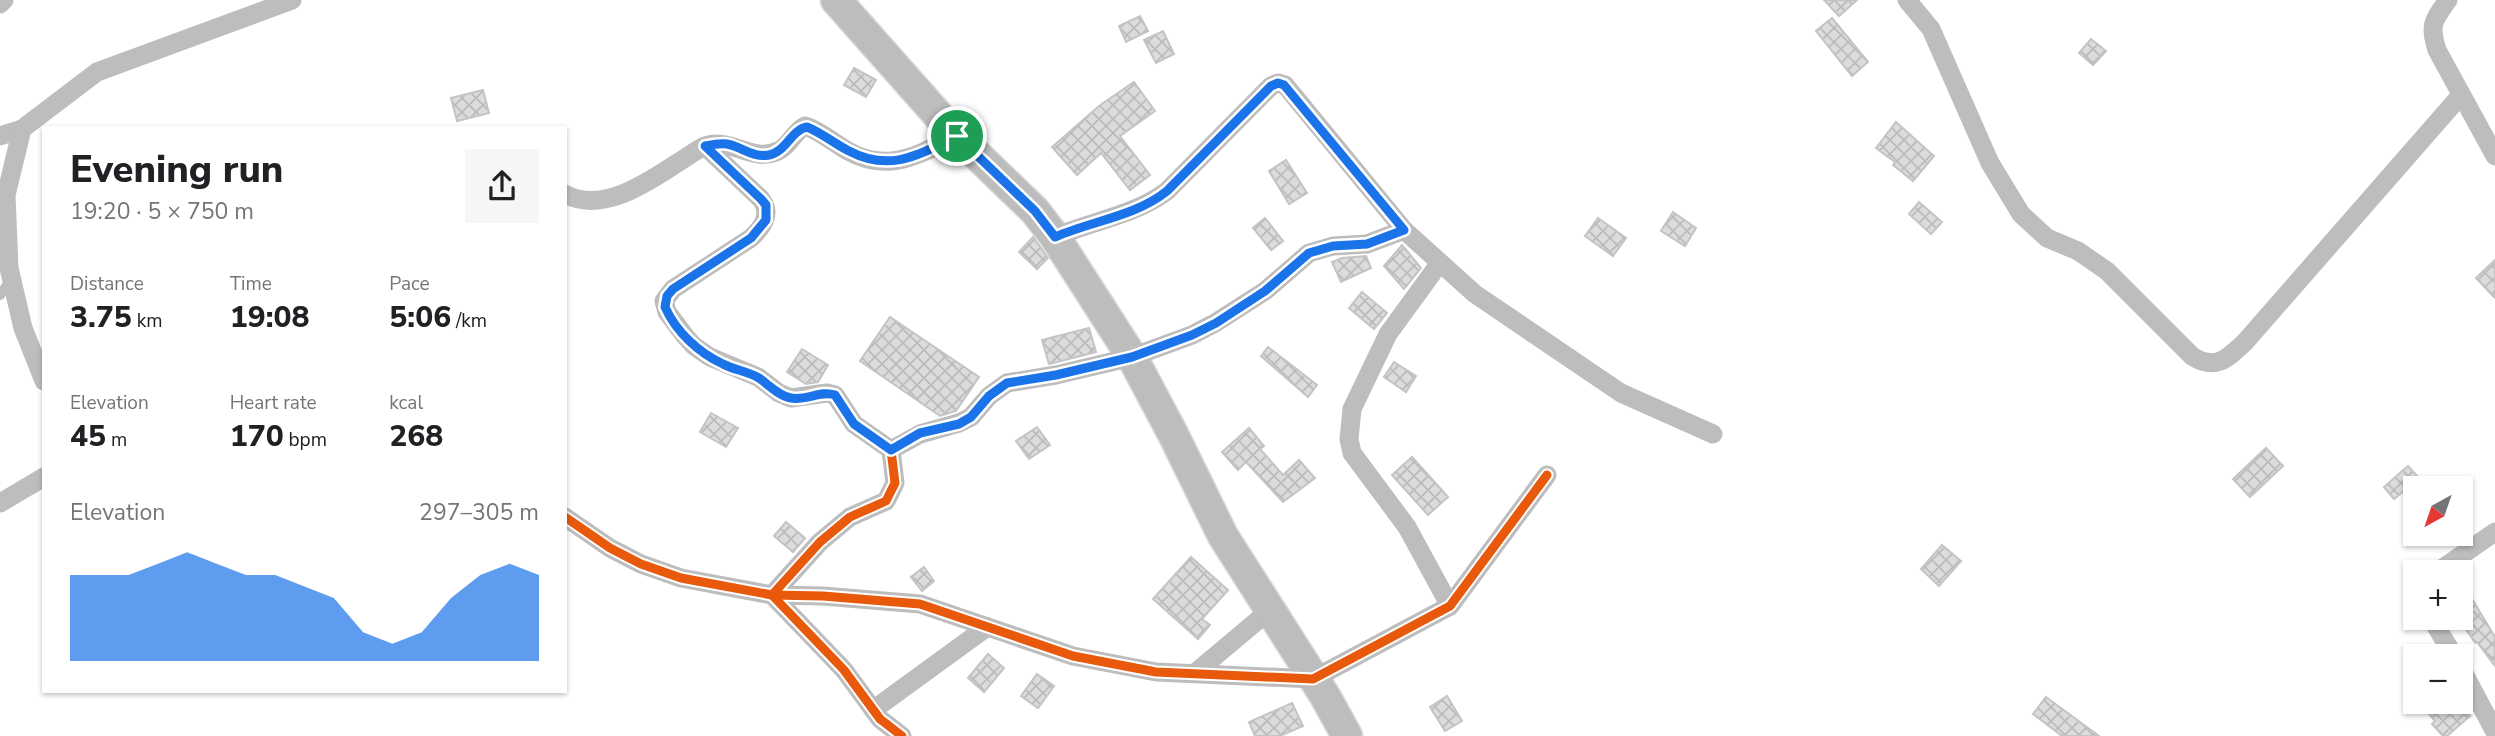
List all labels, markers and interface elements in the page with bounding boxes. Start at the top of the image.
pin [927,106,987,166]
icon: arrive [938,117,976,155]
text: Evening run [70,144,283,195]
button: share [465,149,539,223]
text: 19:20 · 5 × 750 m [70,196,254,227]
text: Distance [70,271,144,297]
text: Time [230,271,272,297]
text: Pace [389,271,430,297]
text: 3.75 [70,297,132,338]
text: 19:08 [230,297,309,338]
text: 5:06 [389,297,451,338]
text: km [132,308,162,334]
text: /km [451,308,487,334]
text: Elevation [70,390,149,416]
text: Heart rate [230,390,317,416]
text: kcal [389,390,423,416]
text: 45 [70,416,106,457]
text: 170 [230,416,284,457]
text: 268 [389,416,443,457]
text: m [106,427,127,453]
text: bpm [284,427,327,453]
north arrow [2403,476,2473,546]
map controls [2403,476,2473,714]
text: Elevation [70,497,165,528]
text: 297–305 m [419,497,539,528]
button: + [2403,560,2473,630]
button: − [2403,644,2473,714]

